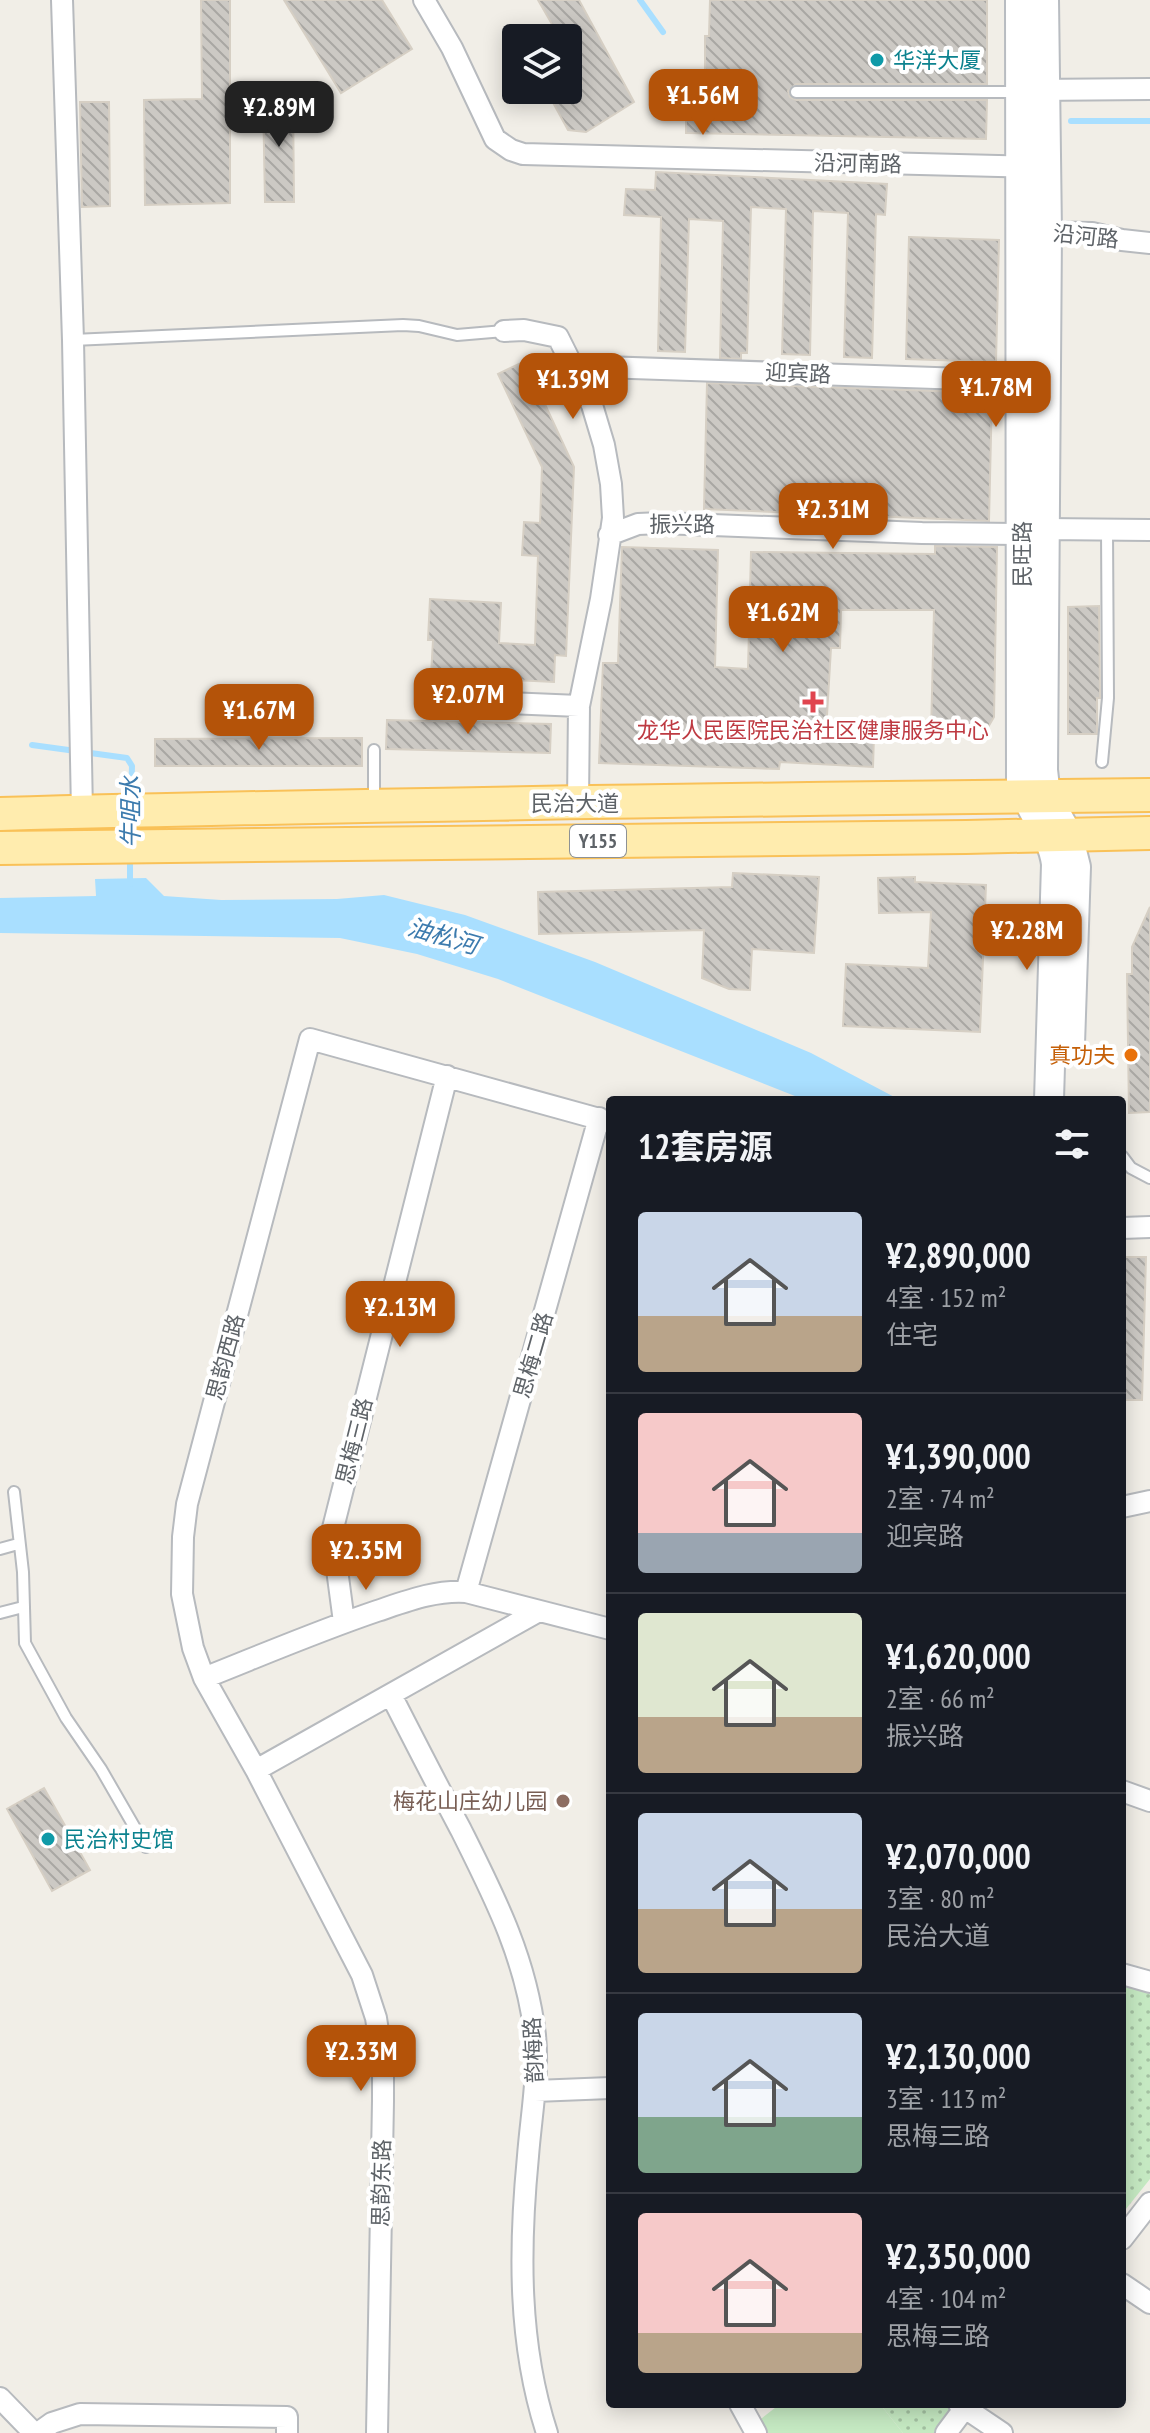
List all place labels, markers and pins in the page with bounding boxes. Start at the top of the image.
place label: 华洋大厦 [893,46,981,74]
marker: 华洋大厦 [868,51,886,69]
pin: ¥1.56M [638,69,768,137]
pin: ¥2.89M [214,81,344,149]
pin: ¥1.39M [508,353,638,421]
pin: ¥1.78M [931,361,1061,429]
pin: ¥2.31M [768,483,898,551]
pin: ¥1.62M [718,586,848,654]
pin: ¥2.07M [403,668,533,736]
pin: ¥1.67M [194,684,324,752]
marker: 龙华人民医院民治社区健康服务中心 [802,691,824,713]
place label: 龙华人民医院民治社区健康服务中心 [637,716,989,744]
pin: ¥2.28M [962,904,1092,972]
place label: 真功夫 [1049,1041,1115,1069]
marker: 真功夫 [1122,1046,1140,1064]
pin: ¥2.13M [335,1281,465,1349]
pin: ¥2.35M [301,1524,431,1592]
place label: 梅花山庄幼儿园 [393,1787,547,1815]
marker: 梅花山庄幼儿园 [554,1792,572,1810]
place label: 民治村史馆 [64,1825,174,1853]
marker: 民治村史馆 [39,1830,57,1848]
pin: ¥2.33M [296,2025,426,2093]

